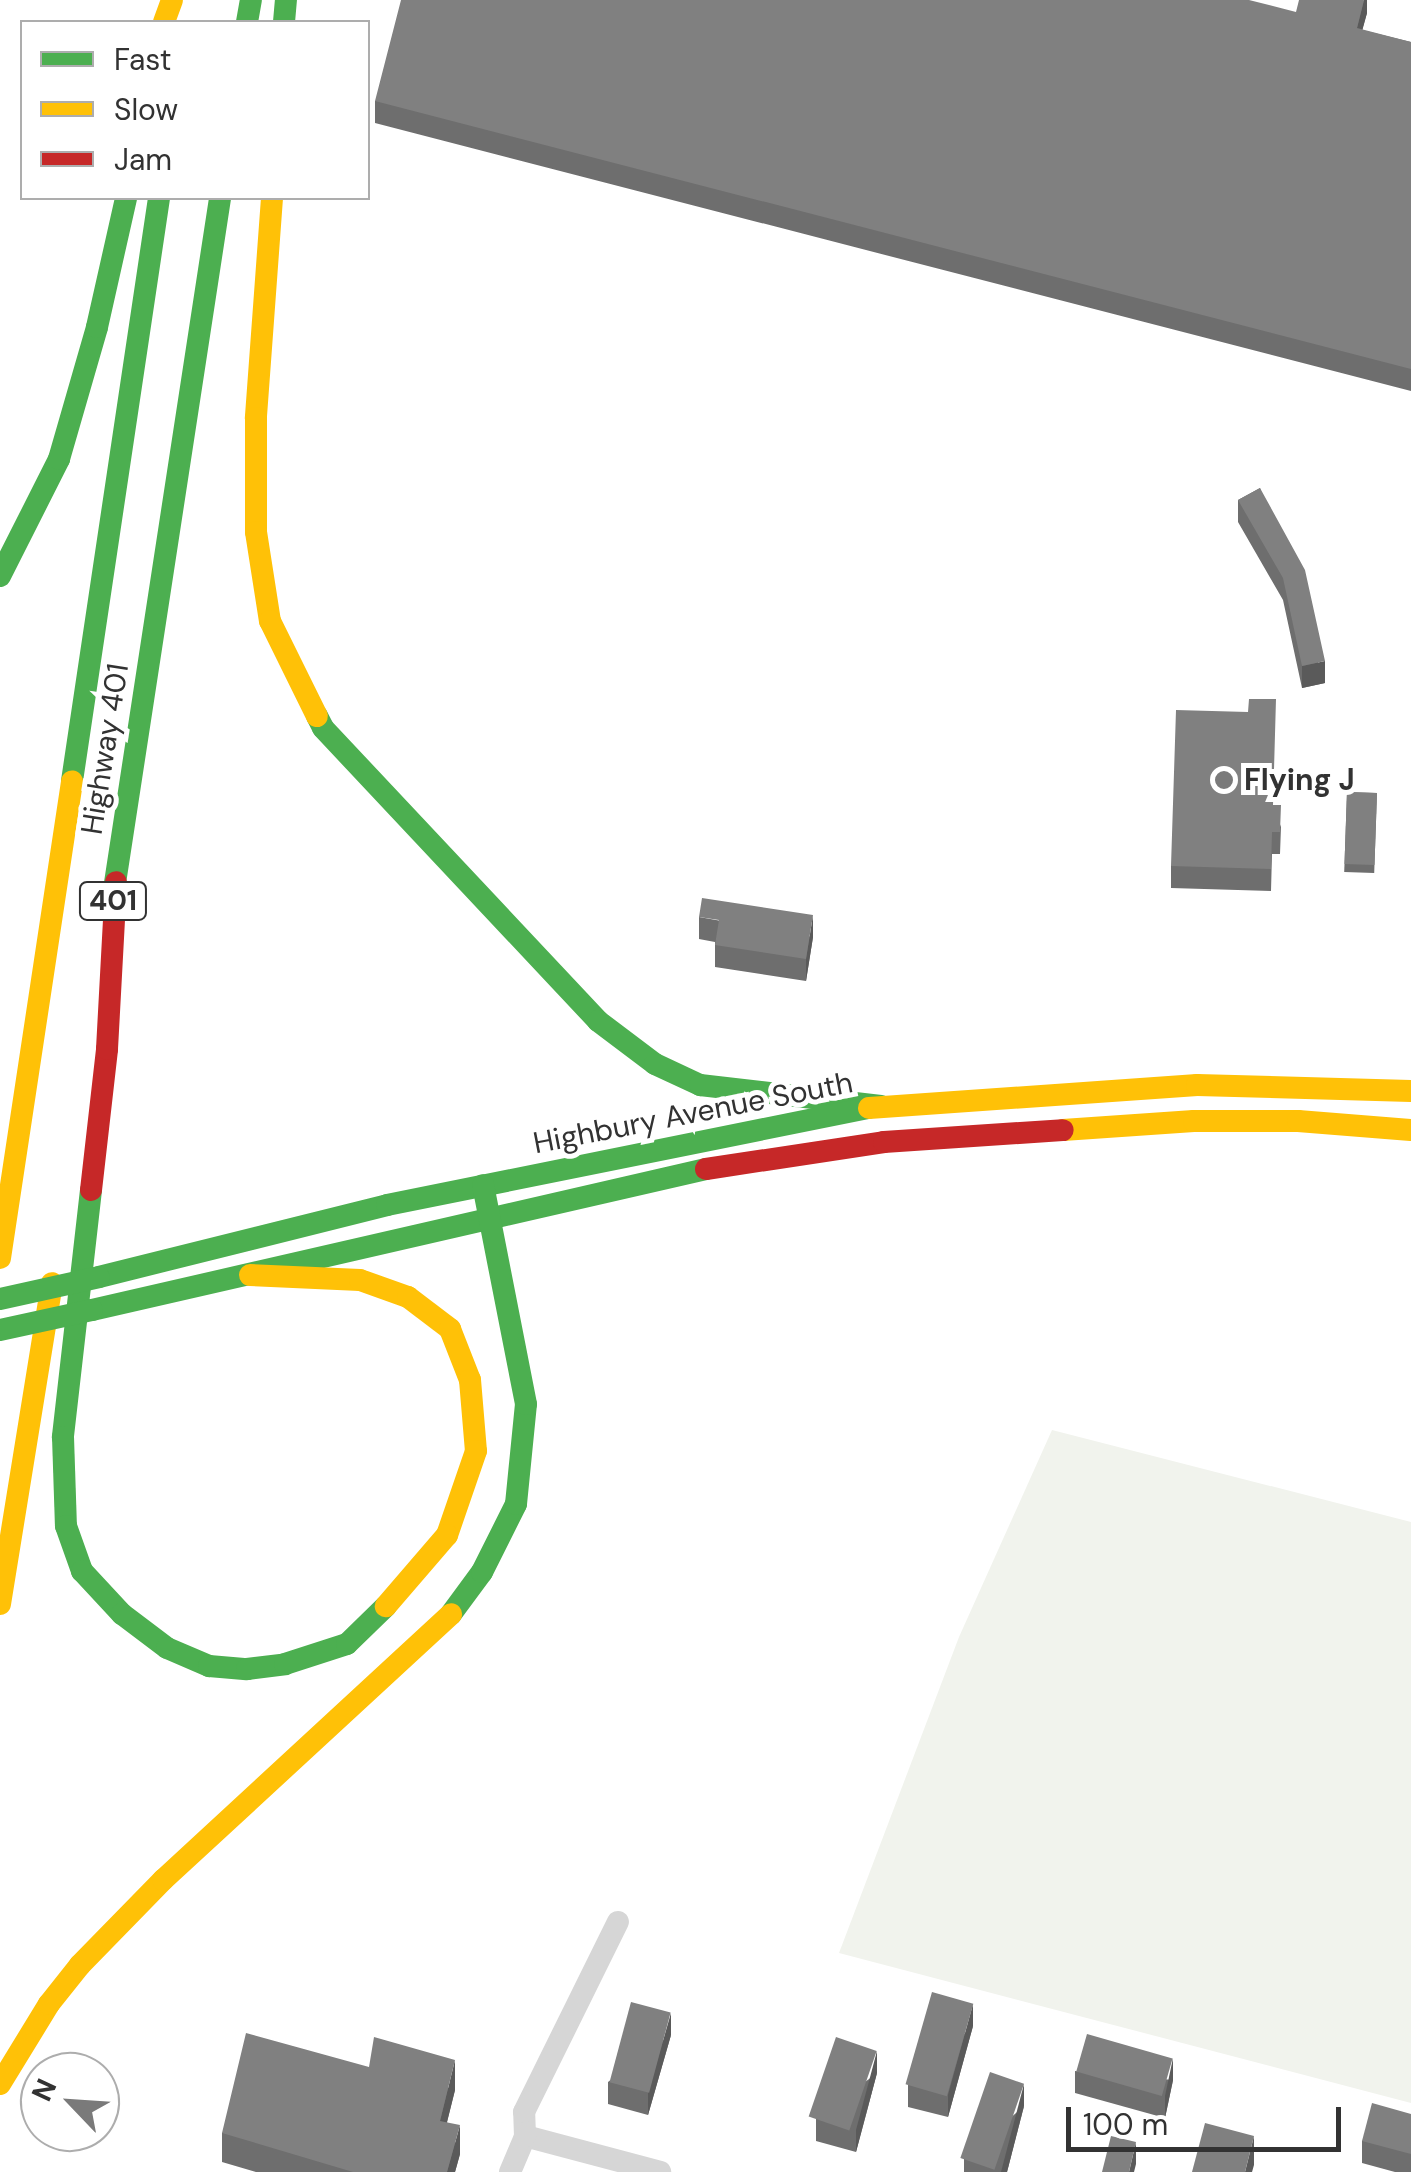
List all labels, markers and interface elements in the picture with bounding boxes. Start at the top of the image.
legend [20,20,370,200]
text: Fast [114,40,172,79]
text: Slow [114,90,178,129]
text: Jam [114,140,172,179]
street label: Highway 401 [74,661,136,837]
place label: Flying J [1244,762,1355,798]
marker: Flying J [1213,769,1235,791]
road number: 401 [78,878,148,924]
street label: Highbury Avenue South [530,1064,856,1162]
north arrow [20,2052,120,2152]
text: N [23,2073,65,2107]
scale bar [1071,2087,1346,2149]
text: 100 m [1083,2105,1168,2144]

